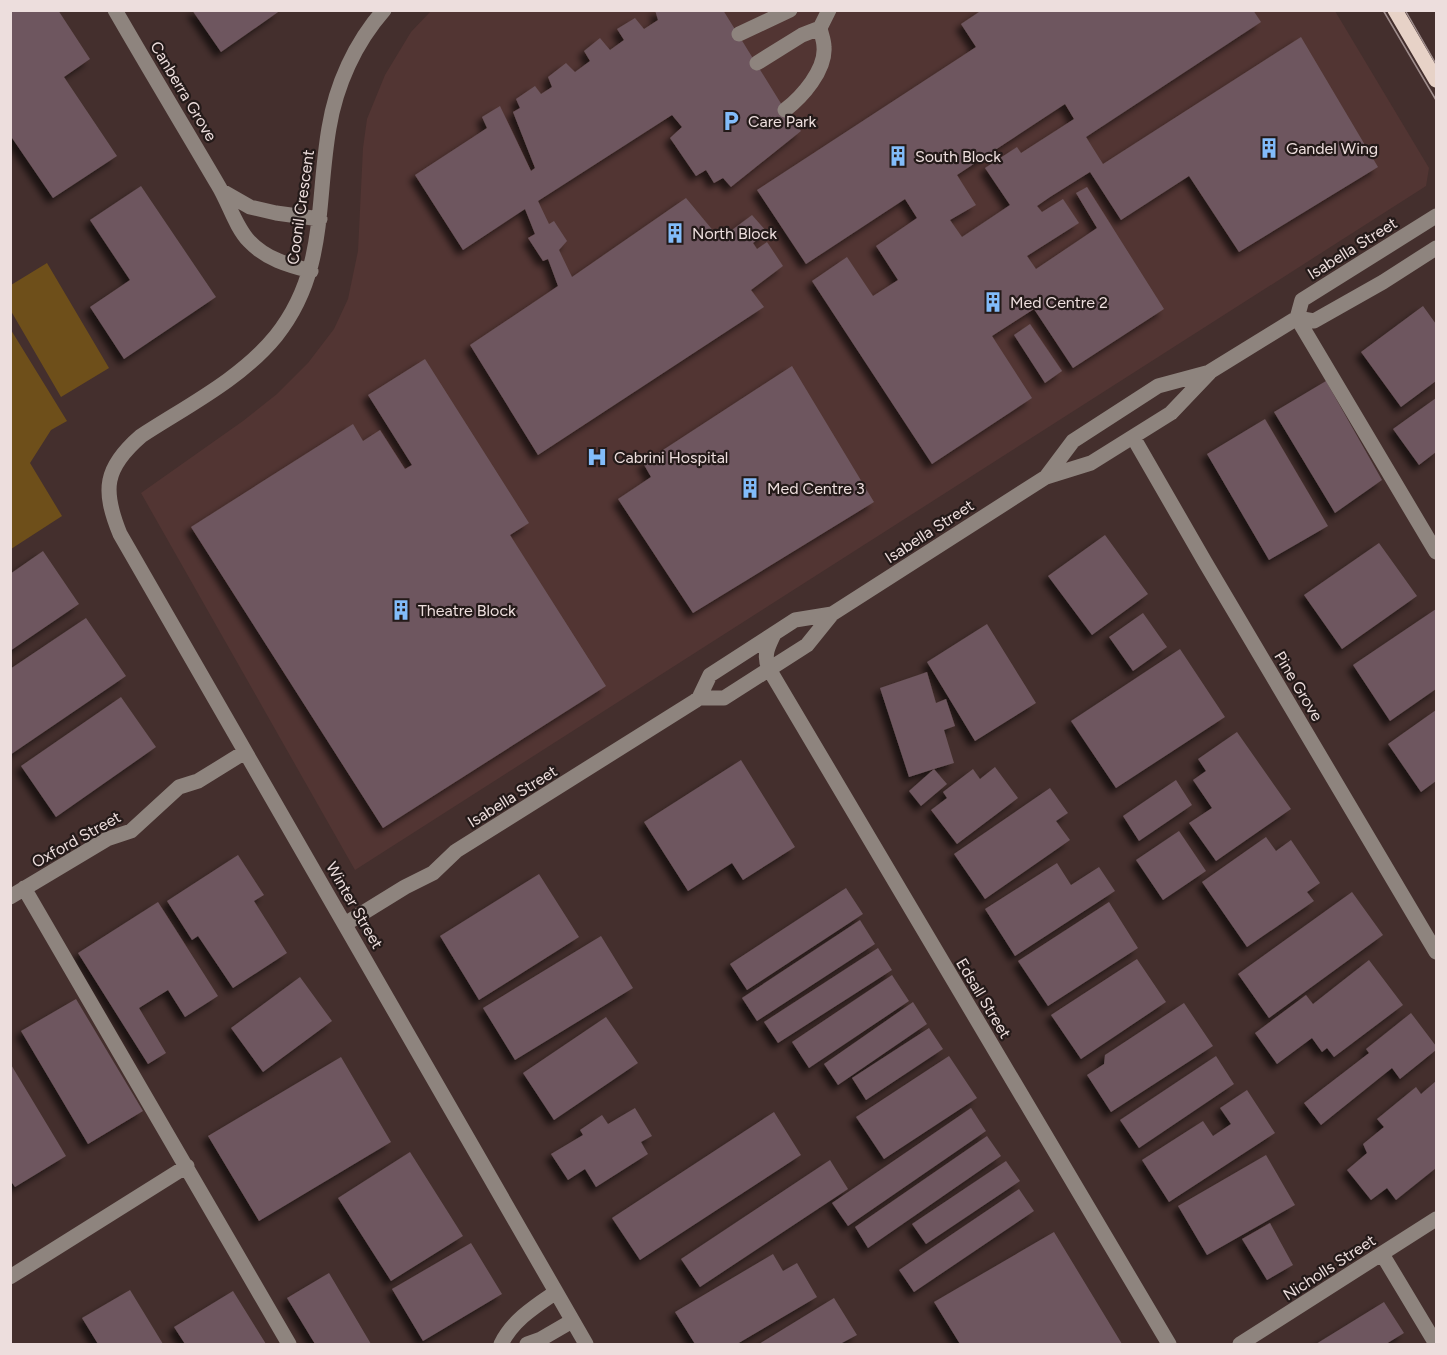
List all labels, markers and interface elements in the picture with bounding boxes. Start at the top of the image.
street label: Canberra Grove [146,38,221,145]
parking icon: Care Park [719,109,743,133]
place label: Care Park [748,112,816,131]
building icon: Gandel Wing [1257,136,1281,160]
place label: Gandel Wing [1286,139,1378,158]
building icon: South Block [886,144,910,168]
place label: South Block [915,147,1001,166]
street label: Coonil Crescent [283,148,318,266]
street label: Isabella Street [1304,213,1401,284]
building icon: North Block [663,221,687,245]
place label: North Block [692,224,777,243]
building icon: Med Centre 2 [981,290,1005,314]
place label: Med Centre 2 [1010,293,1108,312]
hospital icon: Cabrini Hospital [585,445,609,469]
place label: Cabrini Hospital [614,448,728,467]
building icon: Med Centre 3 [738,476,762,500]
place label: Med Centre 3 [767,479,865,498]
street label: Isabella Street [881,496,977,567]
building icon: Theatre Block [389,598,413,622]
place label: Theatre Block [418,601,516,620]
street label: Pine Grove [1270,648,1327,725]
street label: Isabella Street [464,761,561,832]
street label: Oxford Street [28,807,124,872]
street label: Winter Street [322,859,387,952]
street label: Edsall Street [952,955,1015,1042]
street label: Nicholls Street [1280,1231,1379,1304]

